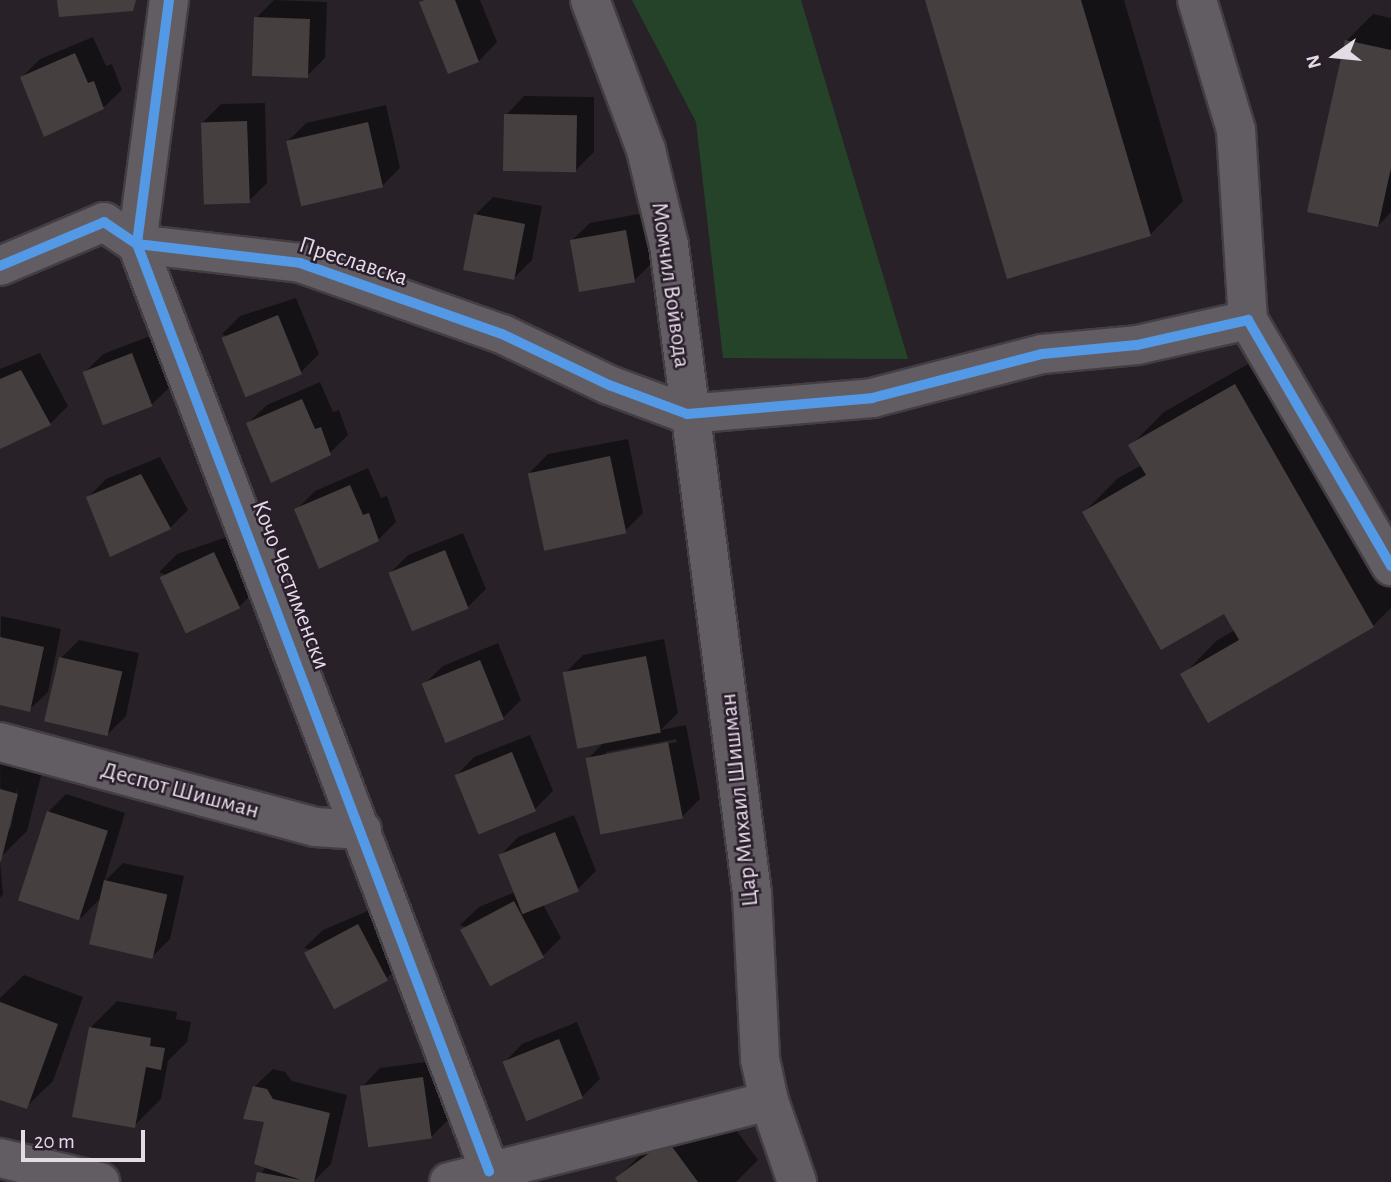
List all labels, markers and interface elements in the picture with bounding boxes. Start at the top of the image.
north arrow [1300,21,1370,91]
text: N [1303,53,1325,70]
street label: Момчил Войвода [644,200,696,370]
street label: Преславска [295,231,411,293]
street label: Кочо Честименски [244,496,336,674]
street label: Цар Михаил Шишман [714,692,766,908]
street label: Деспот Шишман [98,756,262,826]
scale bar [24,1116,149,1160]
text: 20 m [34,1131,75,1152]

